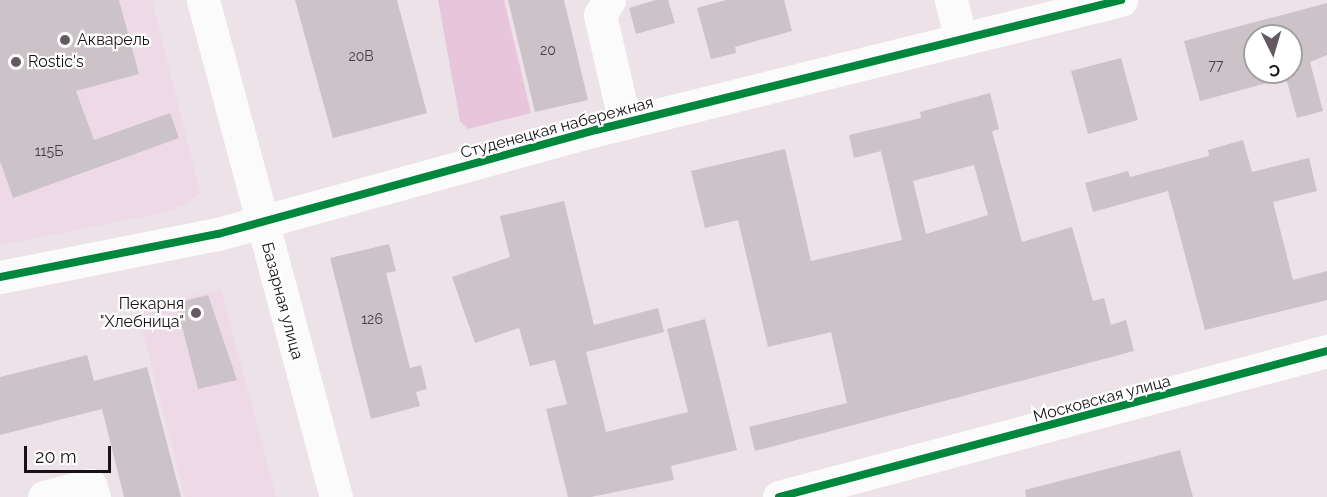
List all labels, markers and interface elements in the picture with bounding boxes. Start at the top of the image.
north arrow [1243,24,1303,84]
place label: Акварель [77,30,150,50]
marker: Акварель [58,33,72,47]
house number: 20 [540,42,556,58]
house number: 20В [348,48,374,64]
place label: Rostic's [28,52,84,72]
marker: Rostic's [9,55,23,69]
house number: 77 [1209,57,1223,73]
text: С [1268,60,1281,80]
street label: Студенецкая набережная [459,93,655,163]
house number: 115Б [35,143,63,159]
street label: Базарная улица [257,240,307,362]
place label: Пекарня "Хлебница" [100,294,184,332]
marker: Пекарня "Хлебница" [189,306,203,320]
house number: 126 [361,311,383,327]
street label: Московская улица [1031,371,1173,427]
scale bar [27,434,114,472]
text: 20 m [35,446,77,467]

